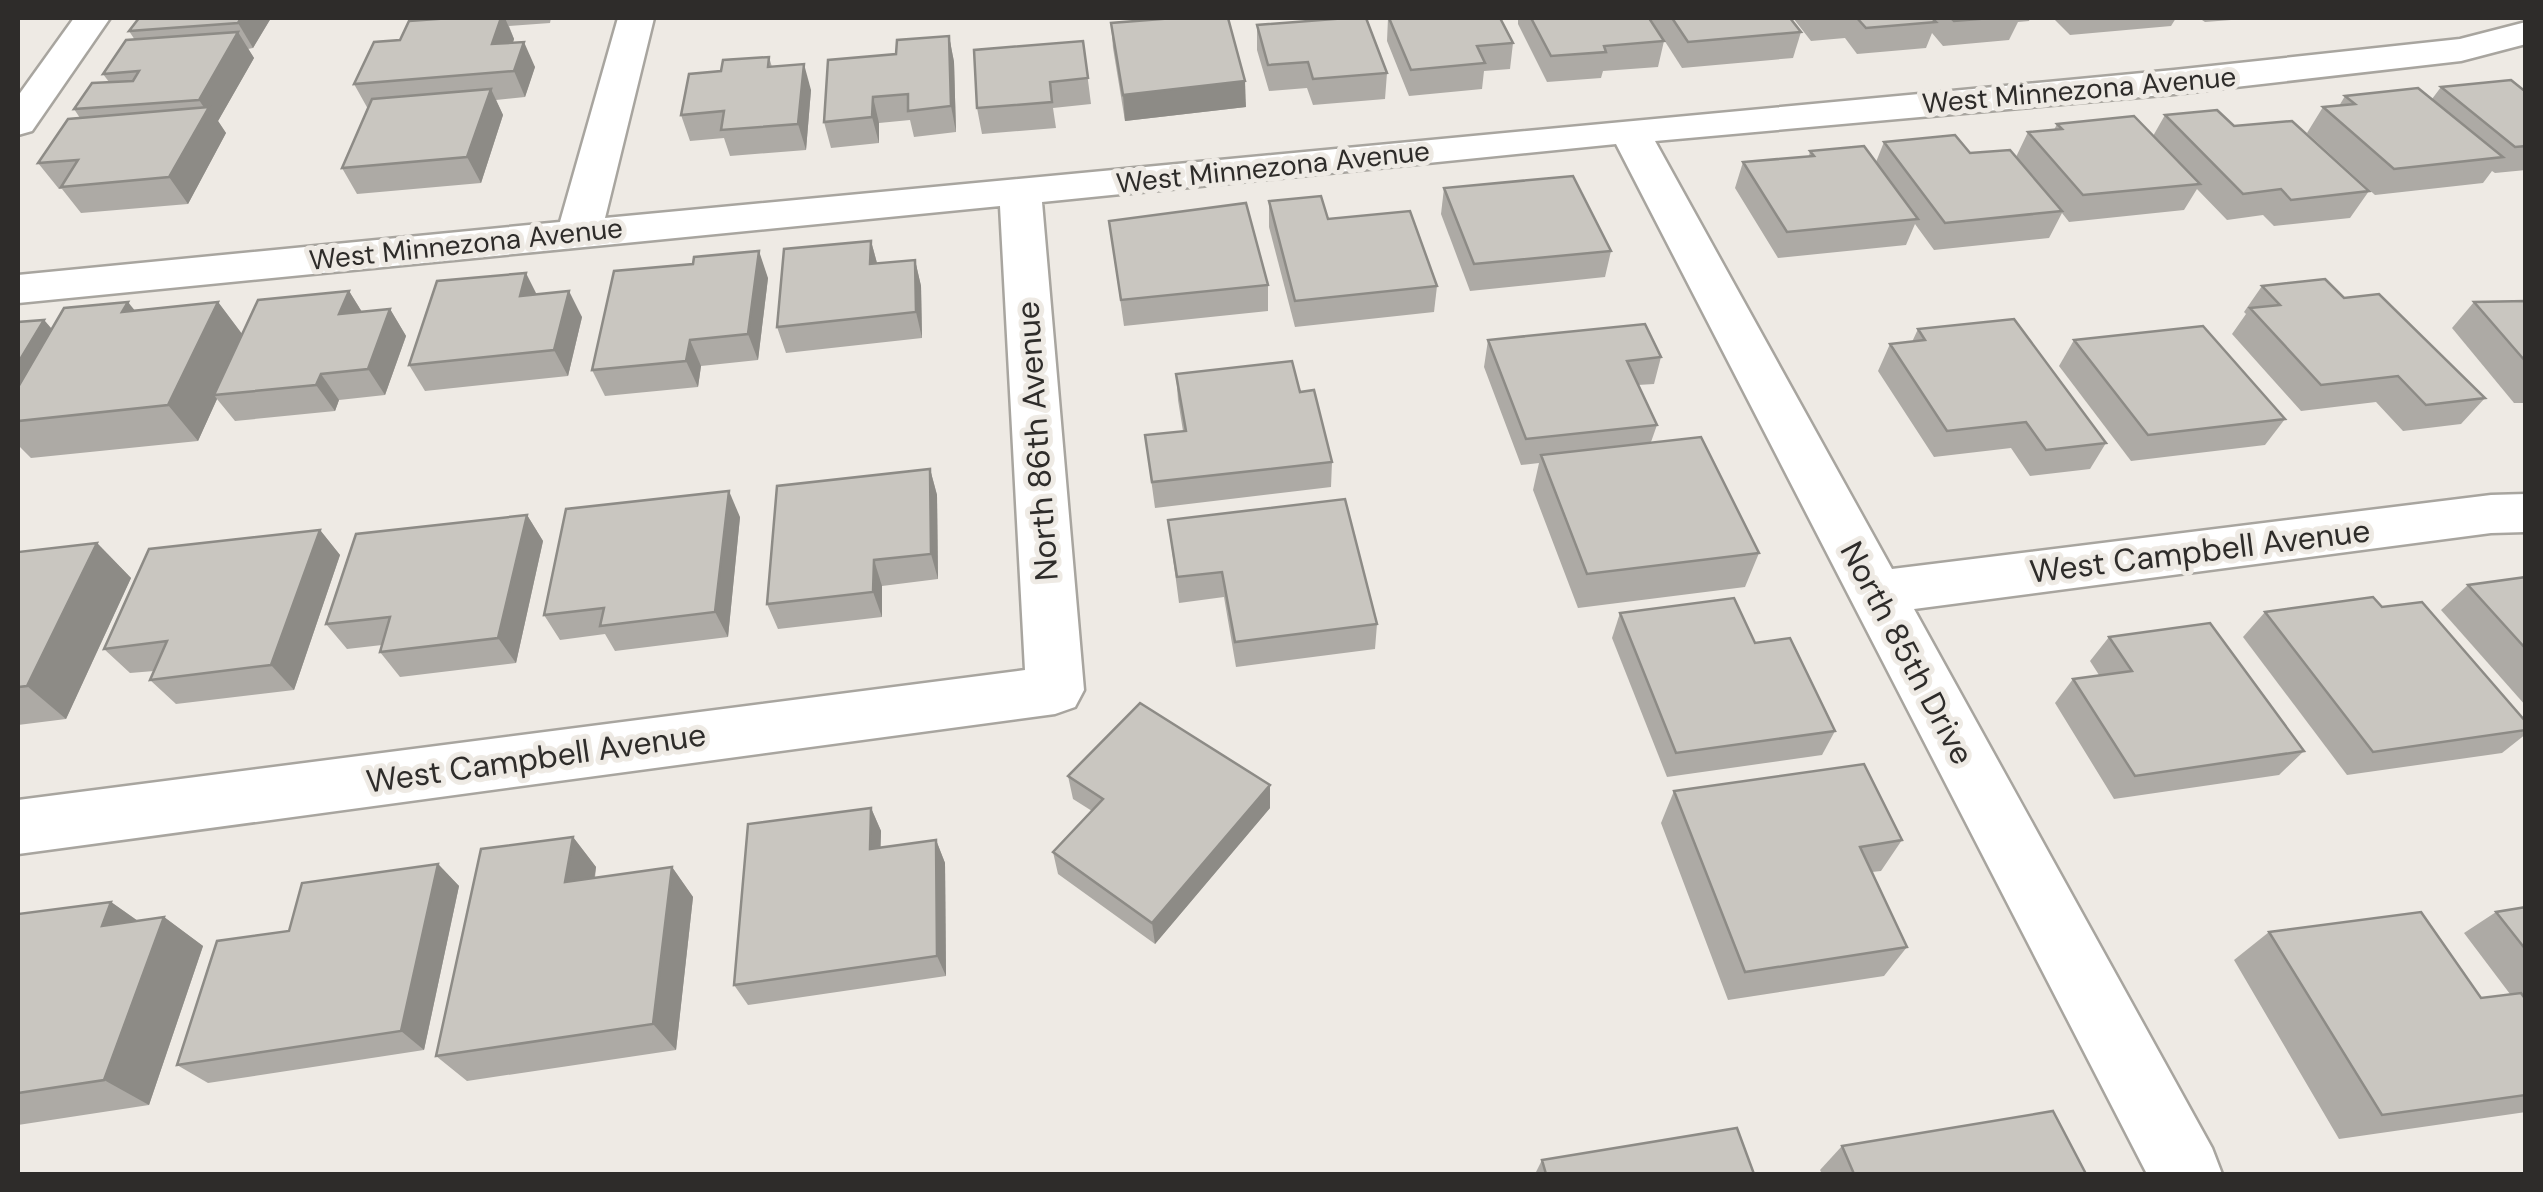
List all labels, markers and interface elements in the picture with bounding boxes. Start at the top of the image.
street label: West Minnezona Avenue [1920,58,2238,122]
street label: West Minnezona Avenue [1114,132,1432,202]
street label: West Minnezona Avenue [307,209,625,279]
street label: North 86th Avenue [1006,300,1068,582]
street label: West Campbell Avenue [2027,509,2373,593]
street label: North 85th Drive [1831,534,1983,772]
street label: West Campbell Avenue [363,713,709,803]

